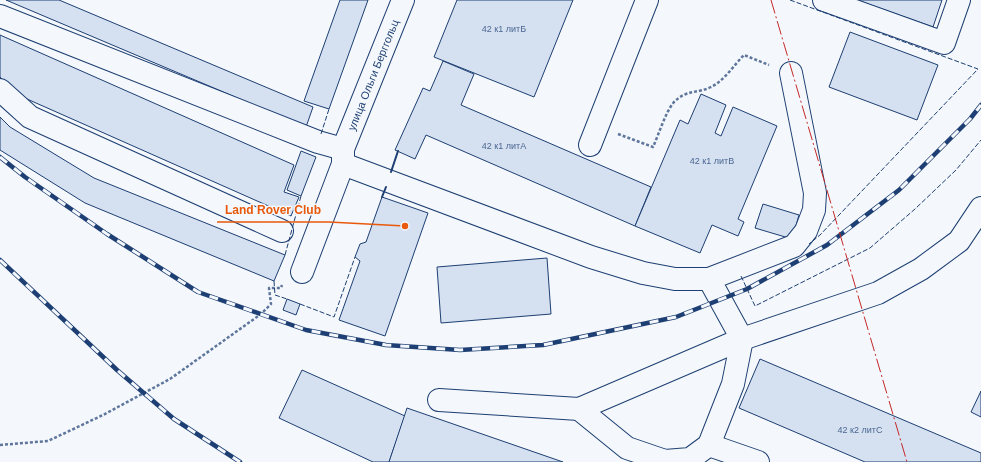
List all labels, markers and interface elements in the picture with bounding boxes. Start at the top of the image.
street label: улица Ольги Берггольц [345,17,401,132]
house number: 42 к1 литБ [482,24,526,34]
house number: 42 к1 литА [482,141,526,151]
house number: 42 к1 литВ [690,156,734,166]
callout: Land Rover Club [217,198,329,222]
text: Land Rover Club [225,203,321,217]
house number: 42 к2 литС [838,425,883,435]

